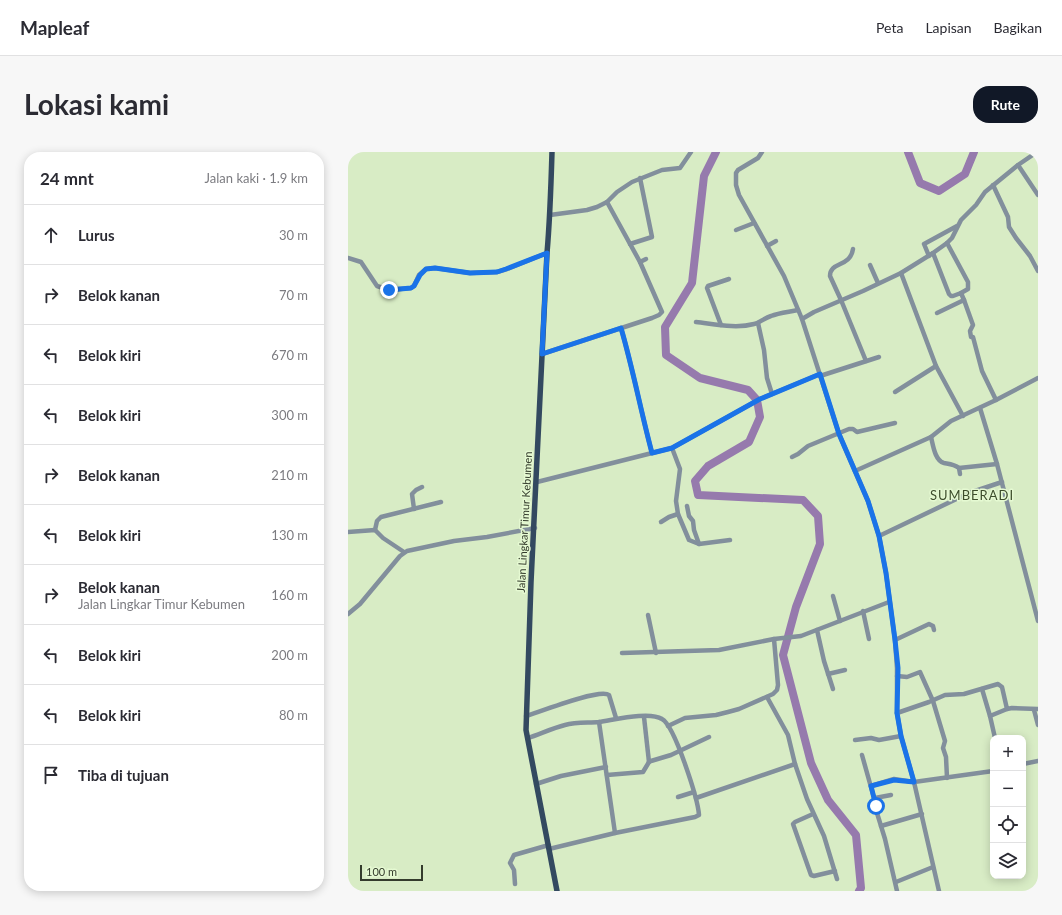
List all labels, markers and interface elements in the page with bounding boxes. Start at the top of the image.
text: Mapleaf [20,16,89,39]
text: Peta [876,19,903,36]
text: Lapisan [925,19,972,36]
text: Bagikan [994,19,1042,36]
button: Rute [973,86,1038,123]
text: Lokasi kami [24,87,169,121]
text: 24 mnt [40,168,94,189]
text: Jalan kaki · 1.9 km [205,170,308,186]
icon: ahead [40,224,62,246]
text: Lurus [78,226,115,244]
text: 30 m [279,227,308,243]
route end [380,281,398,299]
icon: right [40,284,62,306]
text: Belok kanan [78,286,160,304]
text: 70 m [279,287,308,303]
icon: left [40,344,62,366]
text: Belok kiri [78,346,141,364]
text: 670 m [271,347,308,363]
icon: left [40,404,62,426]
text: Belok kiri [78,406,141,424]
text: 300 m [271,407,308,423]
street label: Jalan Lingkar Timur Kebumen [514,451,534,593]
icon: right [40,464,62,486]
text: Belok kanan [78,466,160,484]
text: 210 m [271,467,308,483]
district label: SUMBERADI [930,487,1014,503]
icon: left [40,524,62,546]
text: Belok kiri [78,526,141,544]
text: 130 m [271,527,308,543]
text: Belok kanan [78,578,160,596]
icon: right [40,584,62,606]
text: 160 m [271,587,308,603]
text: Jalan Lingkar Timur Kebumen [78,596,245,612]
icon: left [40,644,62,666]
text: Belok kiri [78,646,141,664]
text: 200 m [271,647,308,663]
icon: left [40,704,62,726]
text: Belok kiri [78,706,141,724]
text: 80 m [279,707,308,723]
map controls [990,735,1026,879]
button: + [990,735,1026,771]
icon: arrive [40,764,62,786]
text: Tiba di tujuan [78,766,169,784]
button: − [990,771,1026,807]
route start [867,797,885,815]
button: locate [990,807,1026,843]
button: layers [990,843,1026,879]
scale bar [360,863,423,882]
text: 100 m [366,865,397,878]

